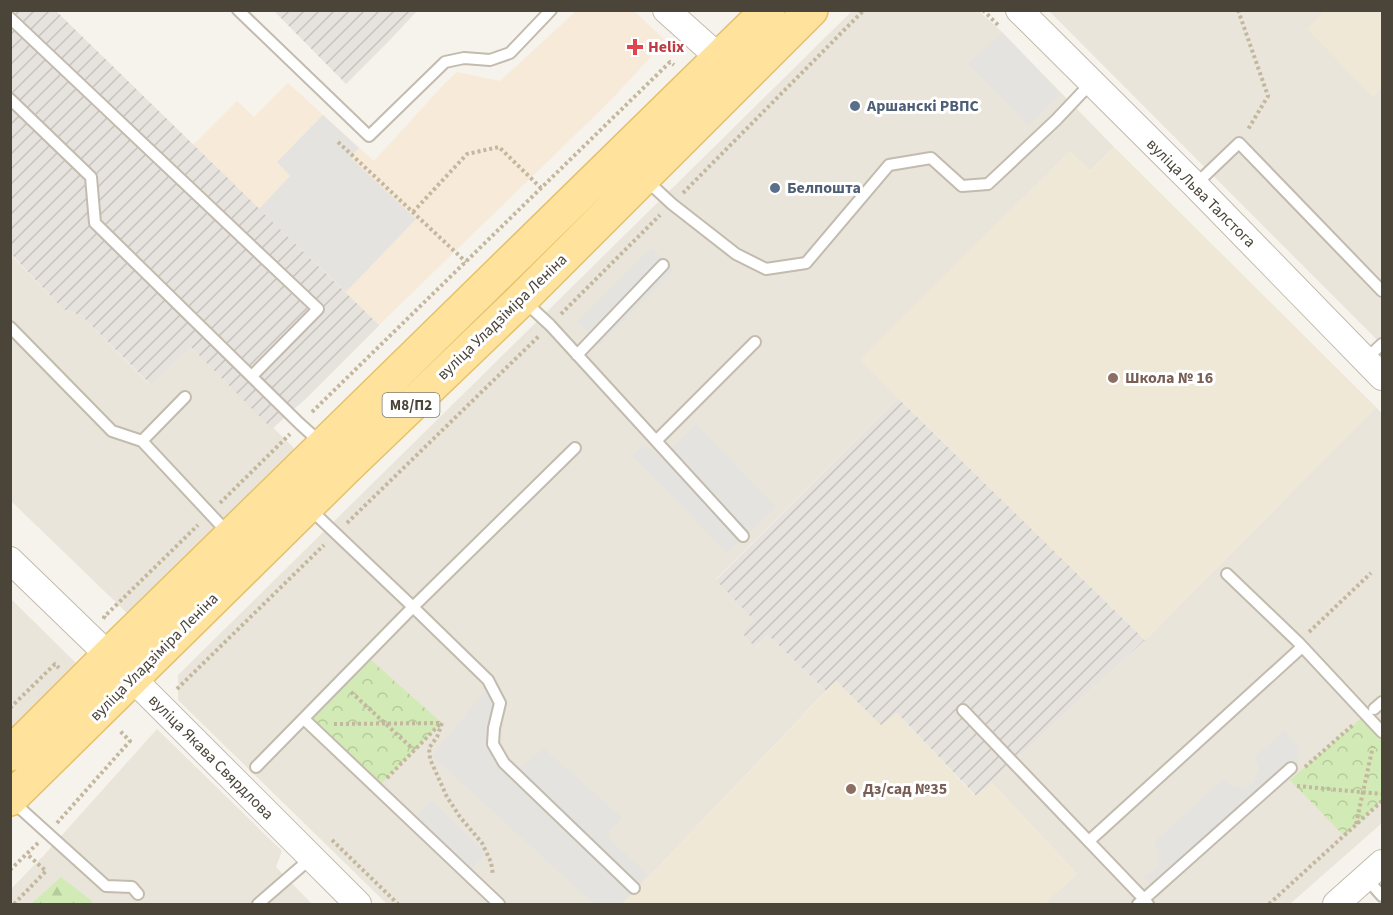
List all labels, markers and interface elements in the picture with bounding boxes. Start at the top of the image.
place label: Helix [648,36,684,58]
marker: Helix [626,38,644,56]
place label: Аршанскі РВПС [866,95,979,117]
marker: Аршанскі РВПС [848,99,862,113]
street label: вуліца Льва Талстога [1141,133,1261,253]
place label: Белпошта [787,177,861,199]
marker: Белпошта [768,181,782,195]
street label: вуліца Уладзіміра Леніна [432,249,572,385]
place label: Школа № 16 [1125,367,1213,389]
marker: Школа № 16 [1106,371,1120,385]
road number: М8/П2 [382,393,440,417]
street label: вуліца Уладзіміра Леніна [85,588,223,726]
street label: вуліца Якава Свярдлова [143,689,279,825]
place label: Дз/сад №35 [863,778,947,800]
marker: Дз/сад №35 [844,782,858,796]

